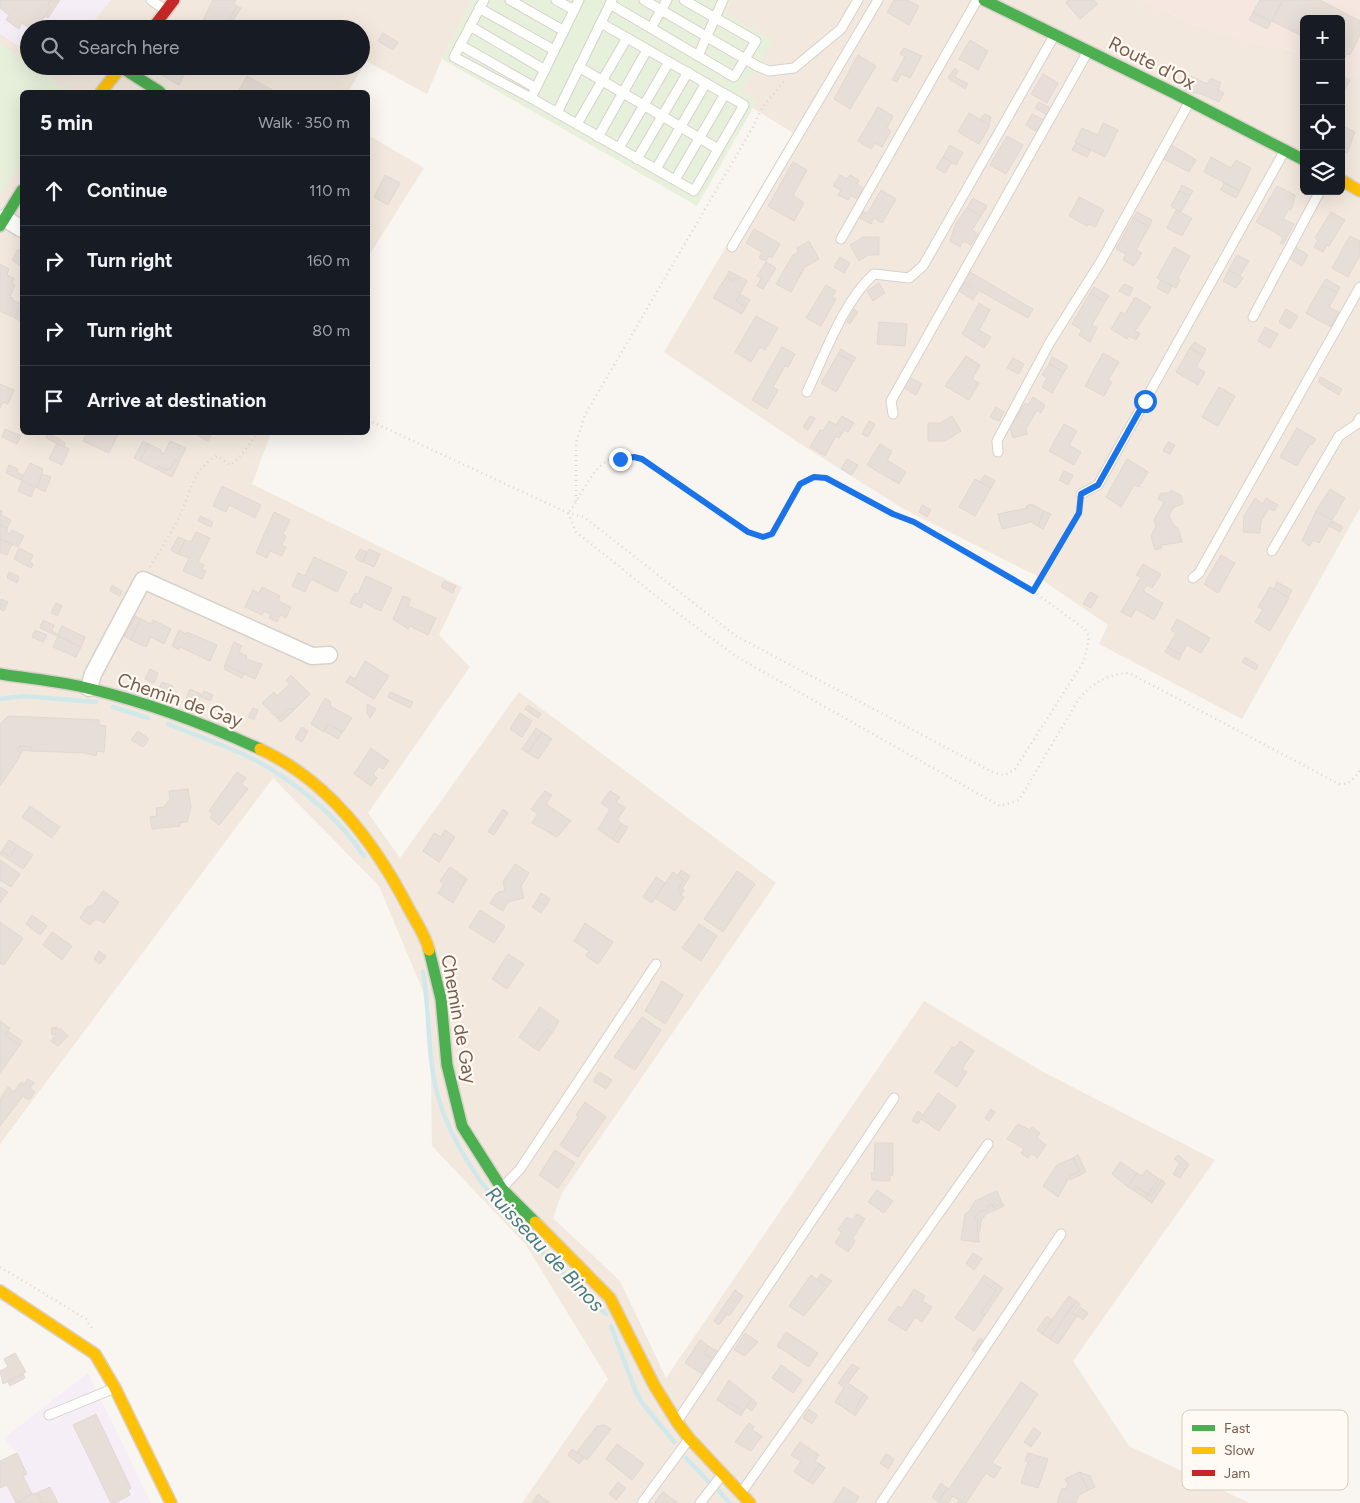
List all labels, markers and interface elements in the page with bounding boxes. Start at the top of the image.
map controls [1300,15,1345,195]
button: + [1300,15,1345,60]
search box [20,20,370,75]
street label: Route d'Ox [1105,31,1199,95]
icon: search [38,34,66,62]
text: Search here [78,36,180,59]
button: − [1300,60,1345,105]
button: locate [1300,105,1345,150]
text: 5 min [40,110,93,135]
text: Walk · 350 m [258,113,350,132]
button: layers [1300,150,1345,195]
icon: ahead [40,177,68,205]
text: Continue [87,179,167,202]
text: 110 m [309,181,350,200]
icon: right [40,247,68,275]
text: Turn right [87,249,173,272]
text: 160 m [307,251,350,270]
icon: right [40,317,68,345]
text: Turn right [87,319,173,342]
text: 80 m [312,321,350,340]
icon: arrive [40,387,68,415]
text: Arrive at destination [87,389,266,412]
route start [1134,390,1157,413]
route end [609,448,632,471]
street label: Chemin de Gay [114,668,246,732]
street label: Chemin de Gay [436,953,482,1085]
water label: Ruisseau de Binos [481,1181,610,1317]
legend [1182,1410,1348,1490]
text: Fast [1224,1420,1250,1437]
text: Slow [1224,1442,1255,1459]
text: Jam [1224,1465,1250,1482]

